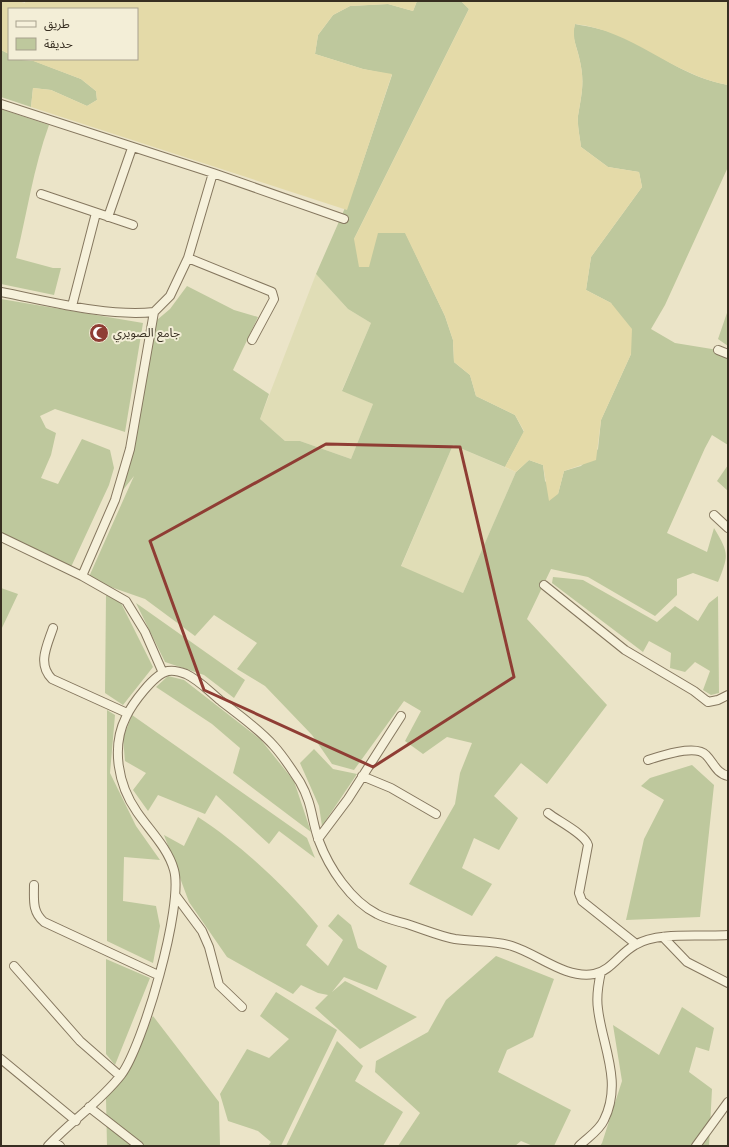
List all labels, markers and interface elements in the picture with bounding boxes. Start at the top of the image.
legend [8,8,138,60]
text: طريق [44,16,70,32]
text: حديقة [44,36,73,51]
mosque icon: جامع الصويري [88,322,110,344]
place label: جامع الصويري [113,325,180,343]

